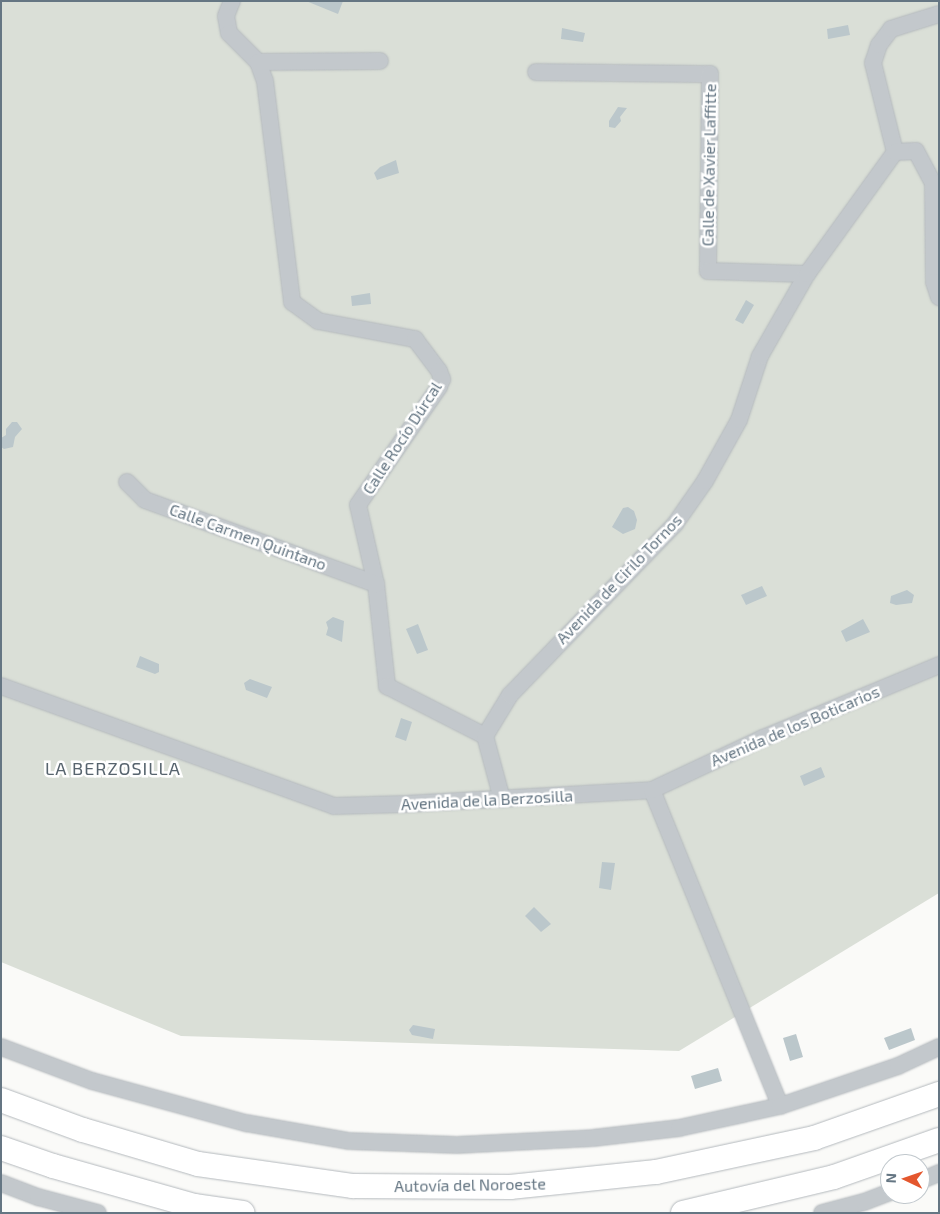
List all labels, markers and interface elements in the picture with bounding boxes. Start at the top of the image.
street label: Calle de Xavier Laffitte [698,83,720,247]
street label: Calle Rocío Dúrcal [358,378,446,498]
street label: Calle Carmen Quintano [167,500,329,574]
street label: Avenida de Cirilo Tornos [552,510,686,648]
street label: Avenida de los Boticarios [708,682,882,770]
district label: LA BERZOSILLA [43,757,183,779]
street label: Avenida de la Berzosilla [400,786,574,814]
north arrow [880,1154,930,1204]
text: N [882,1173,899,1184]
street label: Autovía del Noroeste [394,1174,546,1196]

